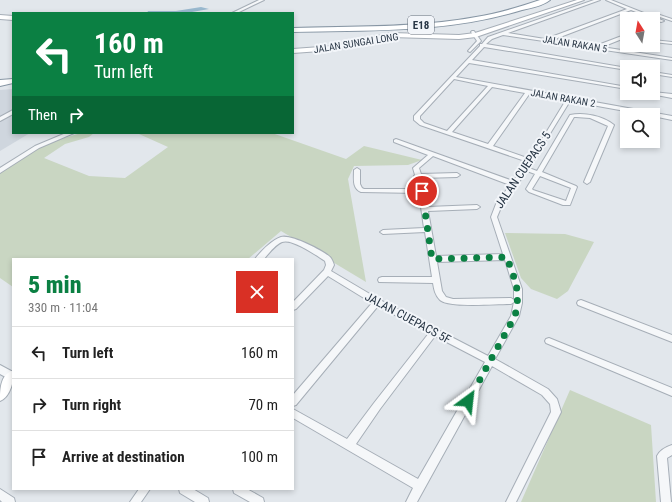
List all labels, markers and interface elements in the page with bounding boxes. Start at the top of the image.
north arrow [620,12,660,52]
map controls [620,12,660,148]
road number: E18 [408,16,434,34]
text: 160 m [94,27,164,60]
icon: left [28,28,80,80]
street label: JALAN SUNGAI LONG [313,31,399,55]
street label: JALAN RAKAN 5 [542,33,608,55]
button: sound [620,60,660,100]
text: Turn left [94,61,153,82]
street label: JALAN RAKAN 2 [530,87,596,109]
icon: right [65,104,87,126]
text: Then [28,106,57,124]
button: search [620,108,660,148]
street label: JALAN CUEPACS 5 [492,129,554,211]
pin [405,174,439,208]
icon: arrive [411,180,433,202]
text: 5 min [28,271,82,299]
button: close [236,271,278,313]
street label: JALAN CUEPACS 5F [363,289,454,347]
text: 330 m · 11:04 [28,300,98,315]
icon: left [28,342,50,364]
text: Turn left [62,344,113,362]
text: 160 m [241,344,278,362]
position arrow [447,380,489,422]
icon: right [28,394,50,416]
text: Turn right [62,396,121,414]
text: 70 m [248,396,278,414]
icon: arrive [28,446,50,468]
text: Arrive at destination [62,448,185,466]
text: 100 m [241,448,278,466]

